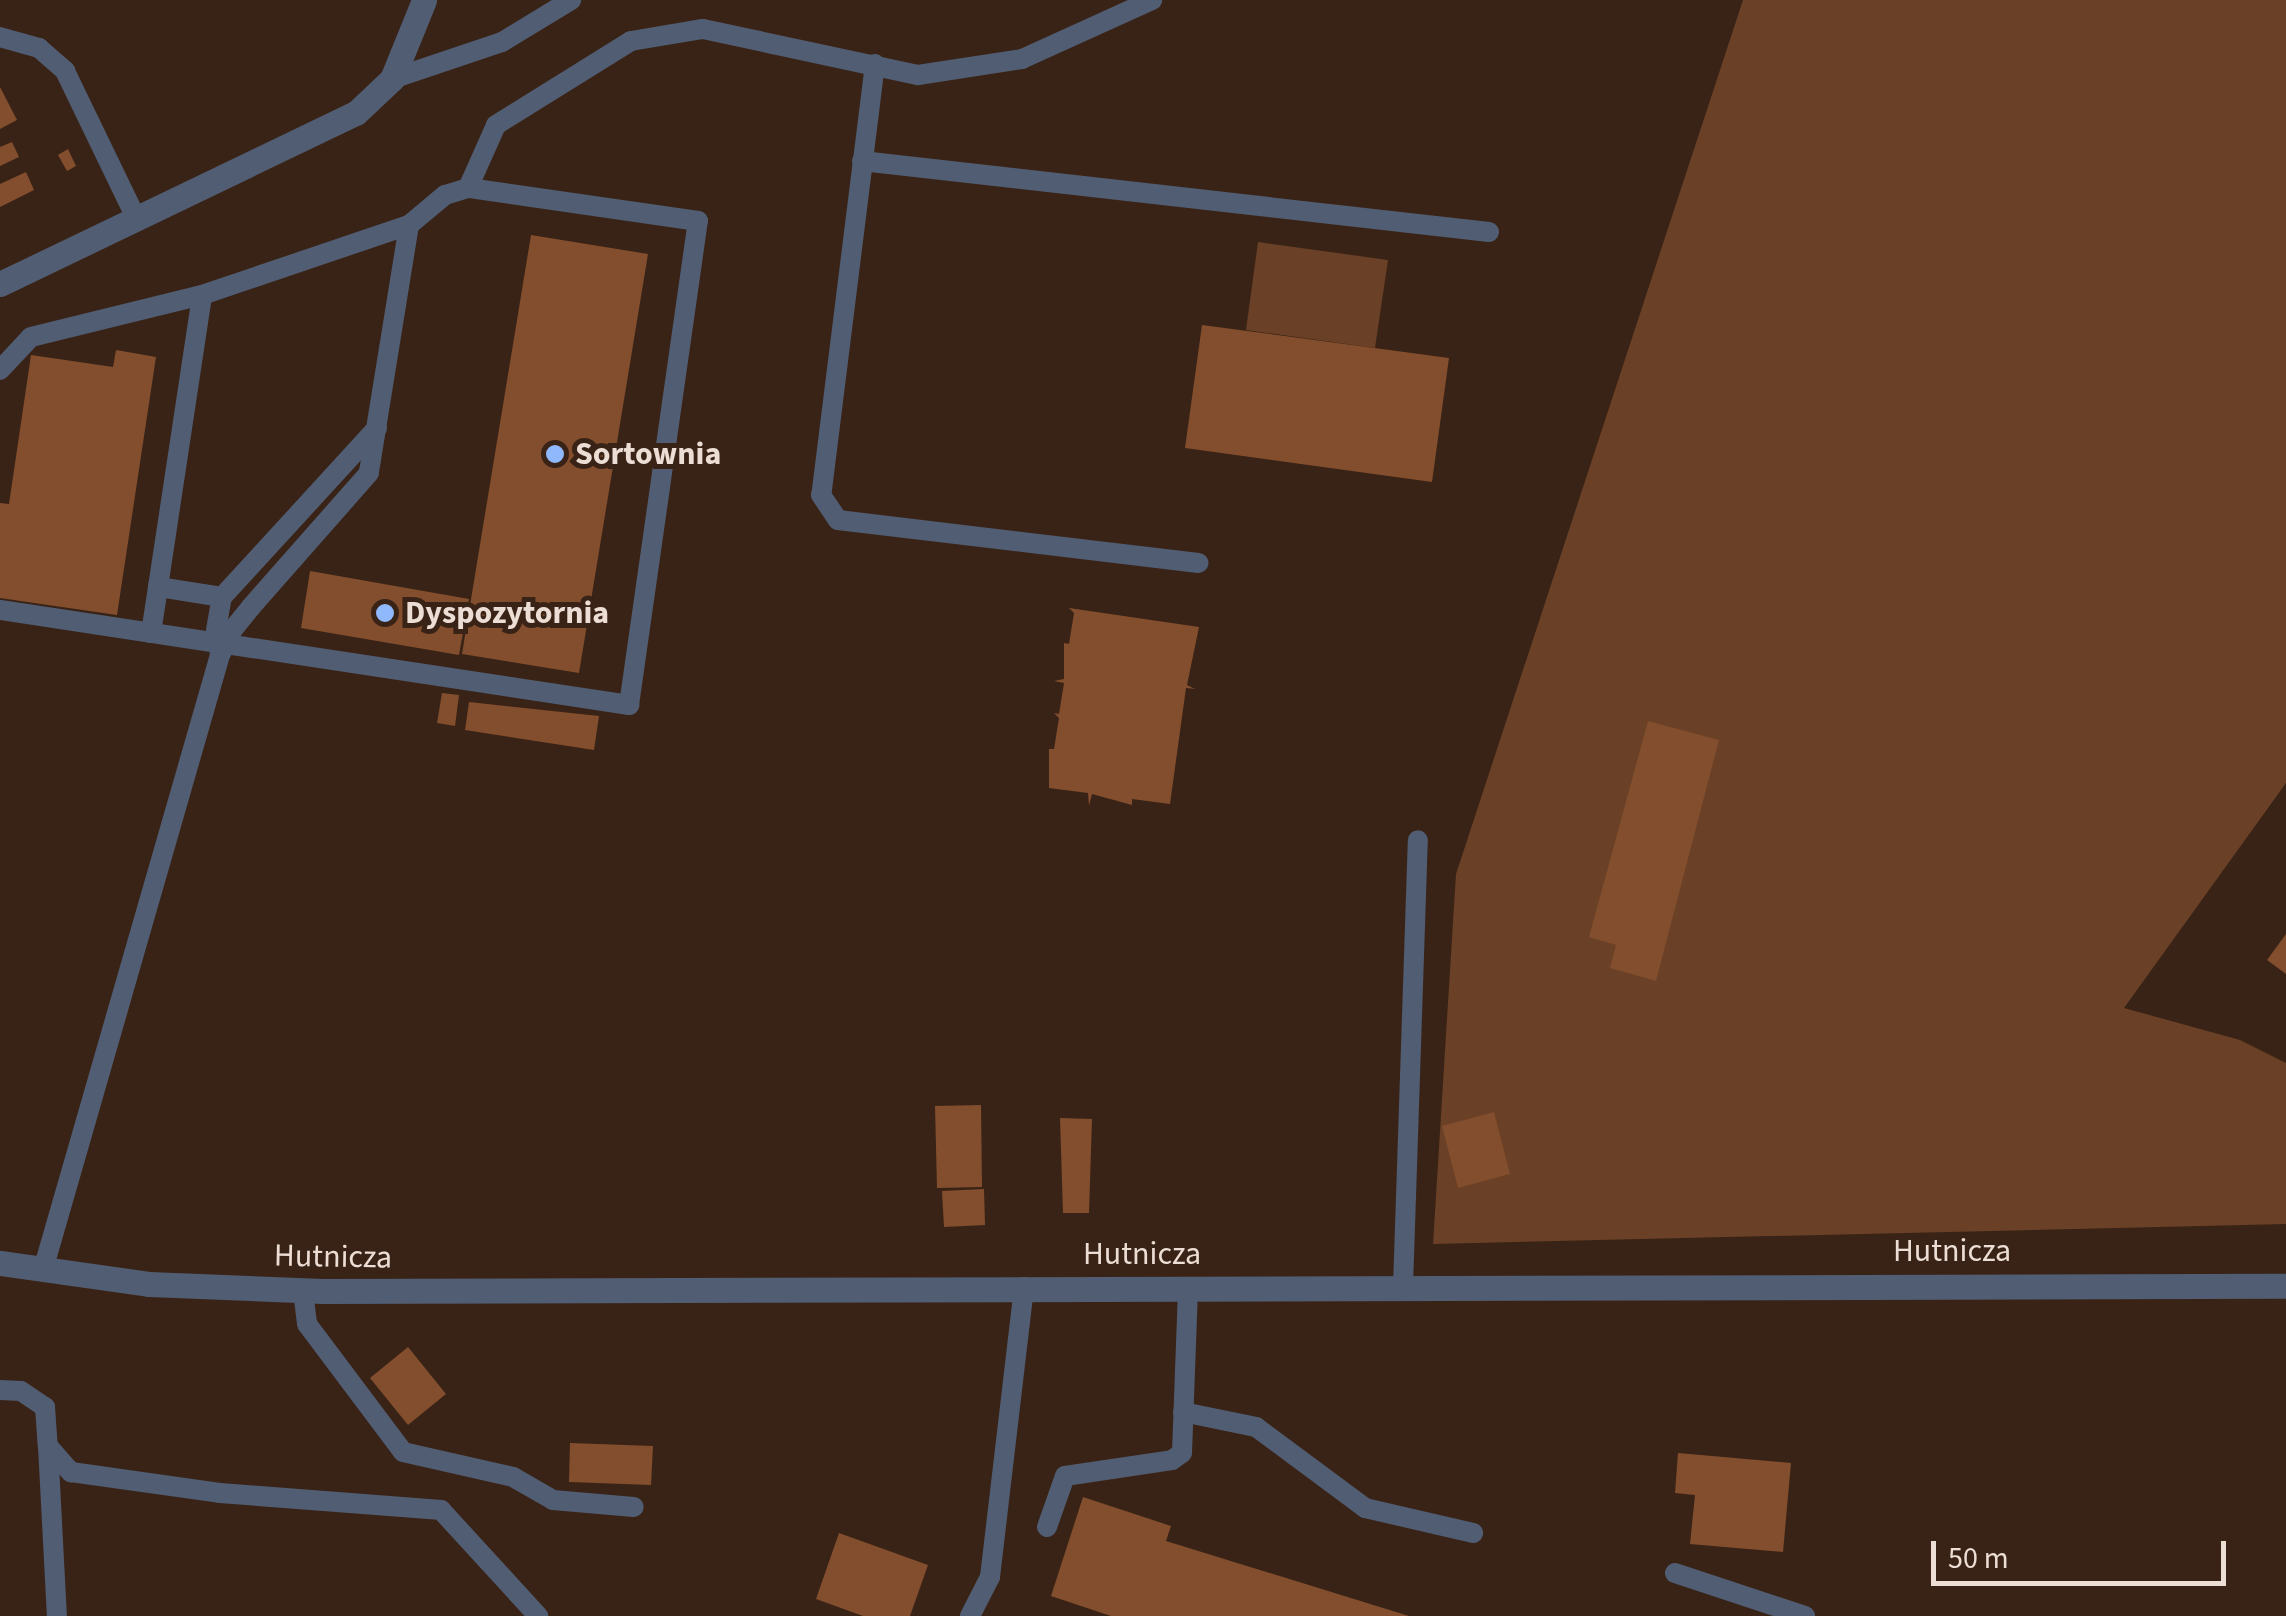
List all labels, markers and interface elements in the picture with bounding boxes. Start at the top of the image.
place label: Sortownia [575,435,721,473]
marker: Sortownia [544,443,566,465]
place label: Dyspozytornia [405,594,609,632]
marker: Dyspozytornia [374,602,396,624]
street label: Hutnicza [1893,1232,2011,1270]
street label: Hutnicza [1083,1235,1201,1273]
street label: Hutnicza [274,1237,392,1277]
scale bar [1936,1521,2231,1583]
text: 50 m [1948,1537,2009,1580]

